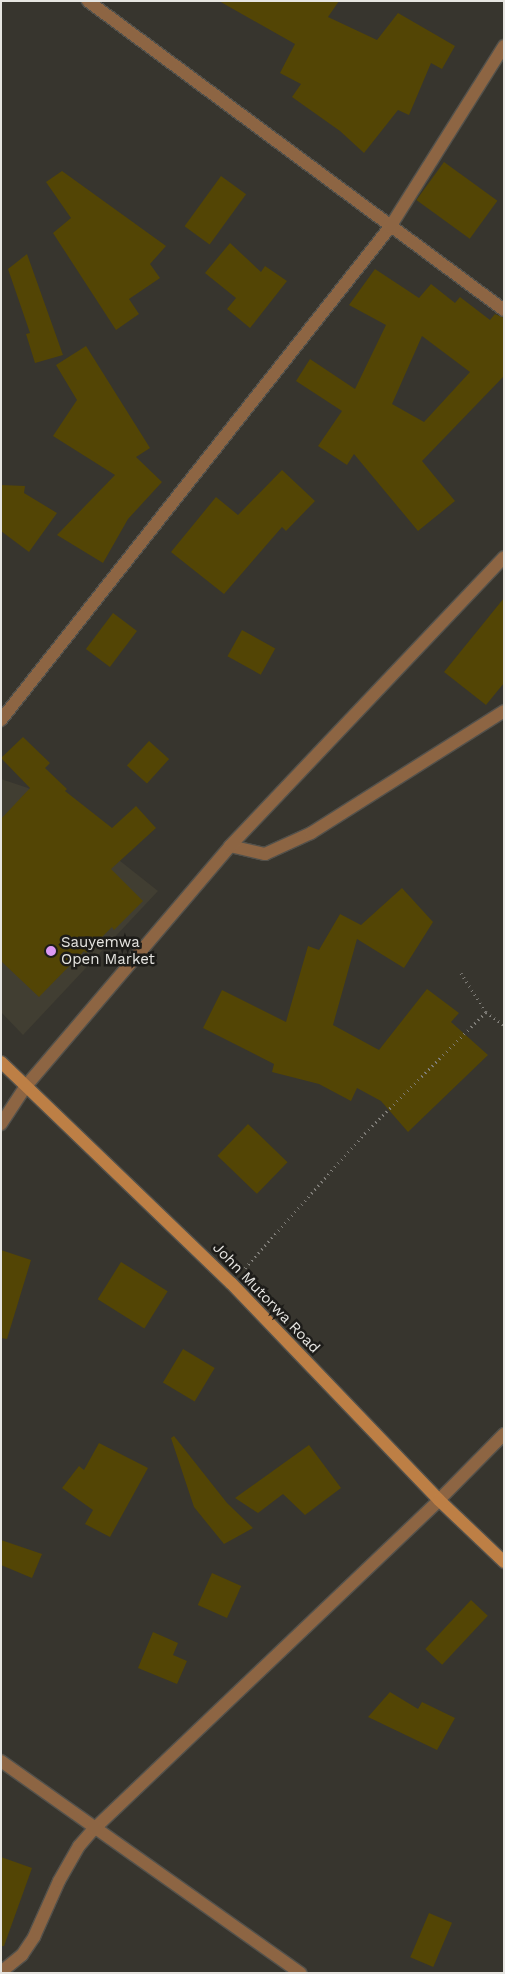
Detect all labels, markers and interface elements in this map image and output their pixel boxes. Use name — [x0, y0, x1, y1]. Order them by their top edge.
place label: Sauyemwa Open Market — [61, 933, 155, 968]
marker: Sauyemwa Open Market — [45, 945, 57, 957]
street label: John Mutorwa Road — [208, 1239, 324, 1357]

